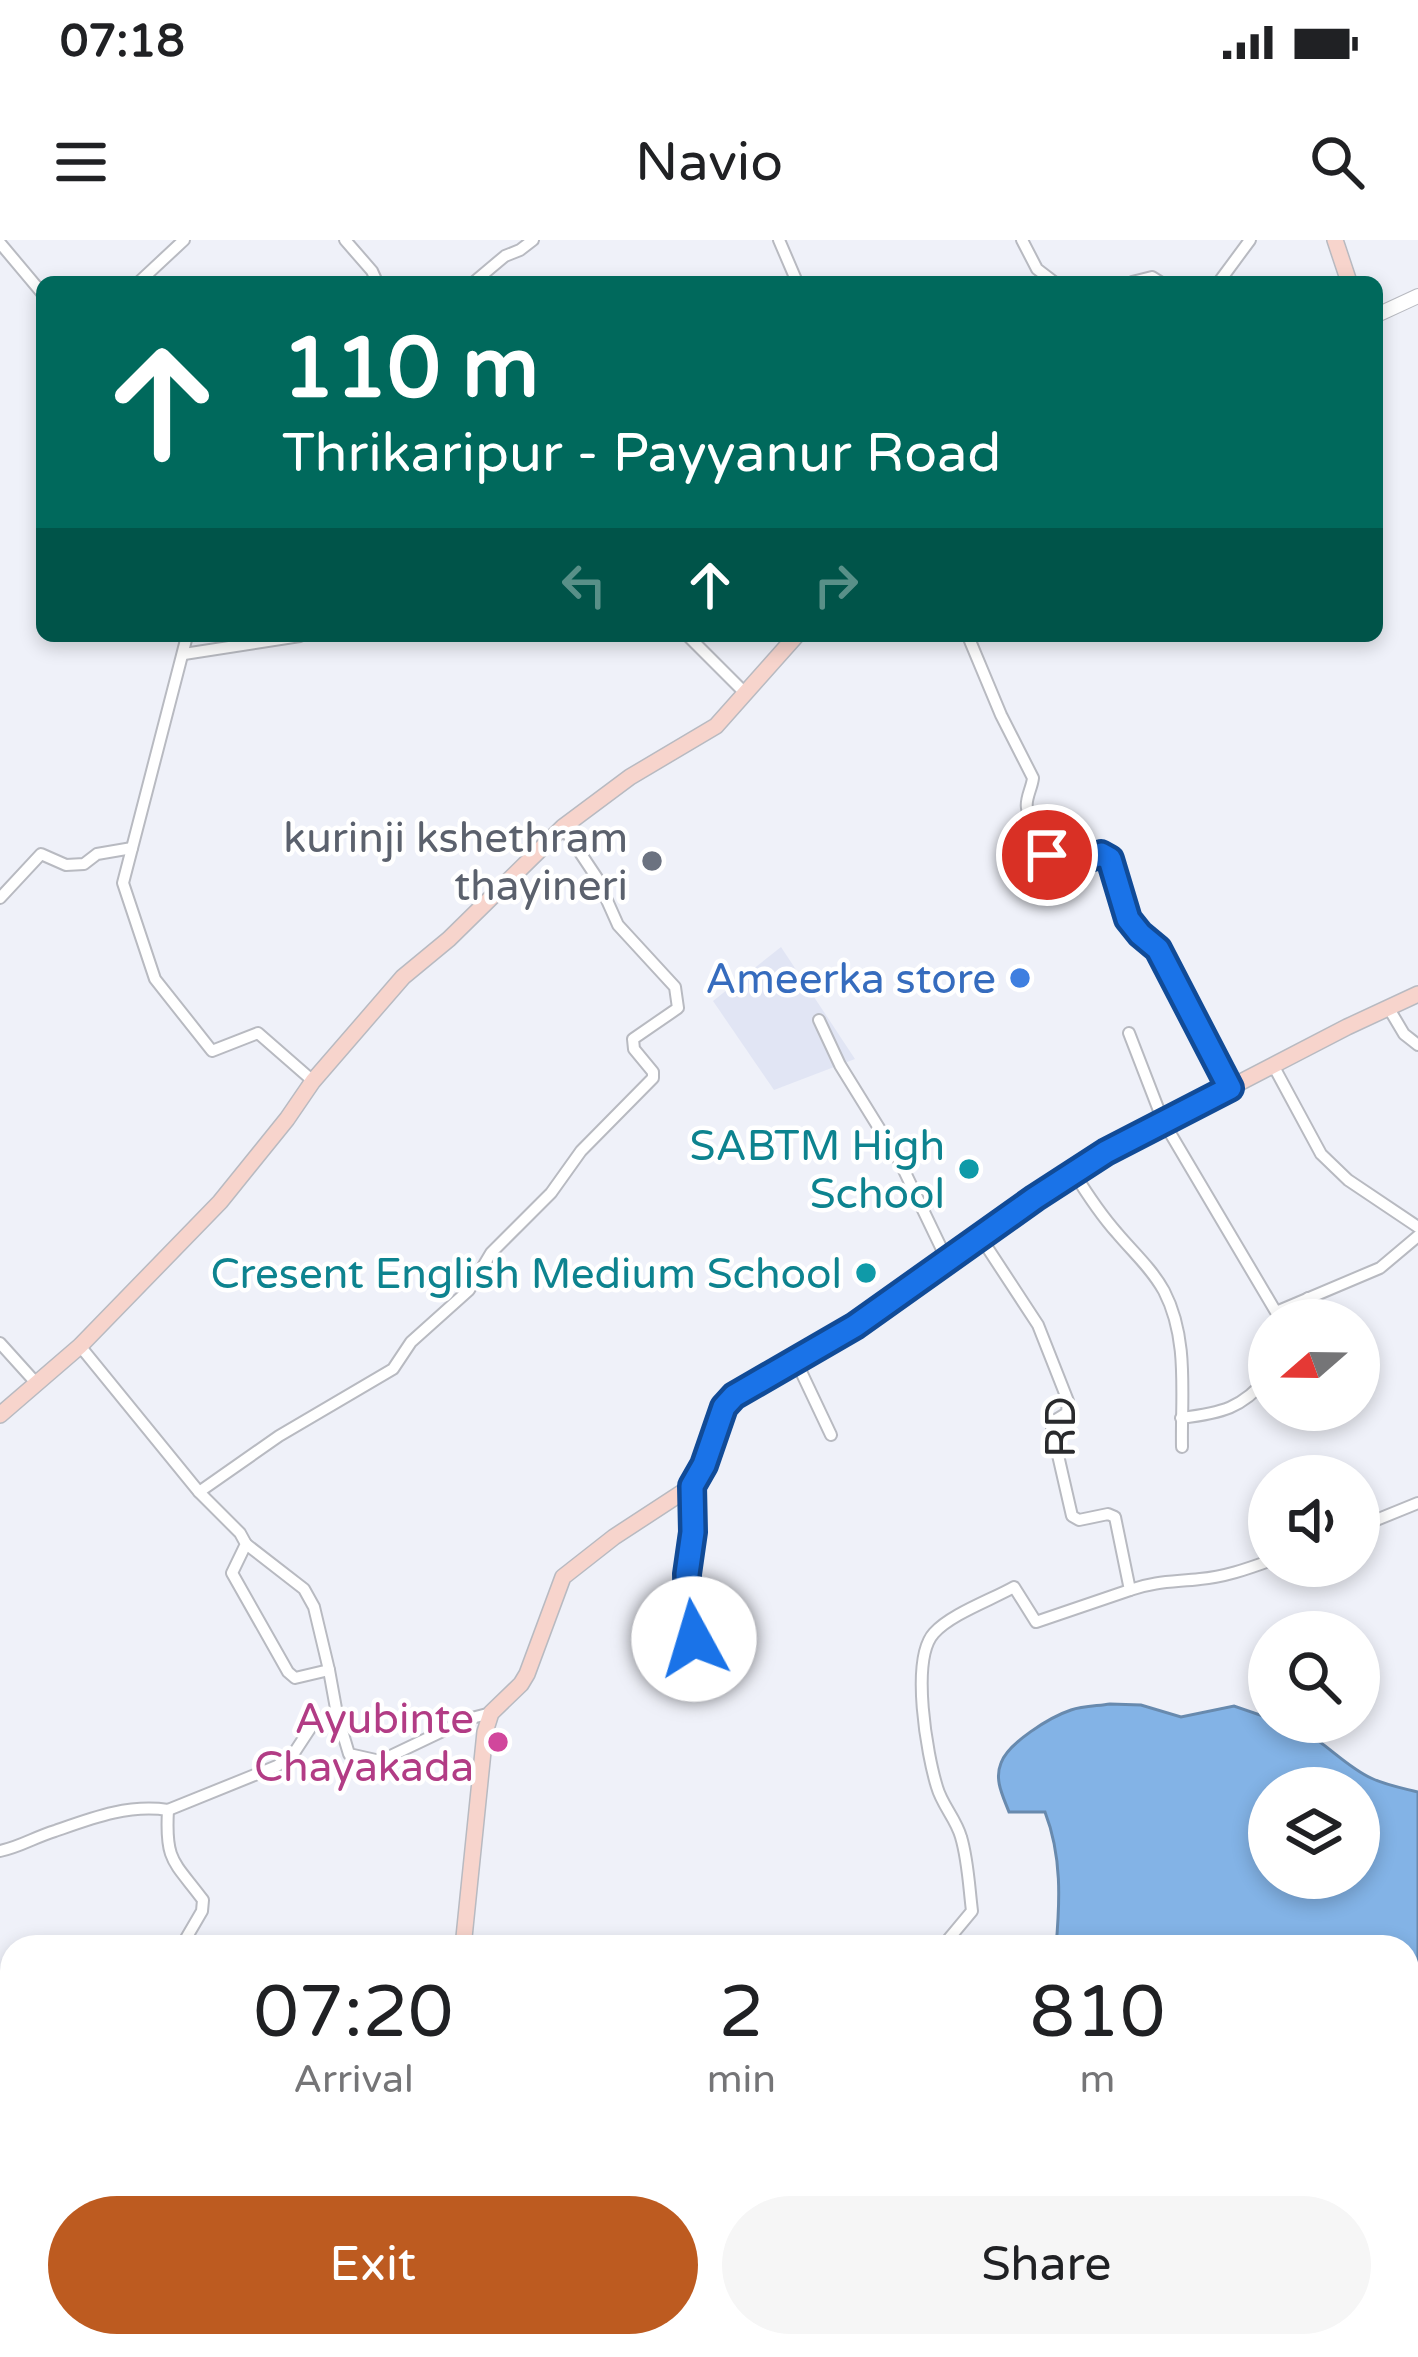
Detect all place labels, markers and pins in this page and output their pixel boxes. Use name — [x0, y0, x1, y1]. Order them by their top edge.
pin — [996, 804, 1098, 906]
place label: kurinji kshethram thayineri — [283, 813, 628, 912]
marker: kurinji kshethram thayineri — [639, 848, 665, 874]
place label: Ameerka store — [705, 954, 996, 1005]
marker: Ameerka store — [1007, 965, 1033, 991]
place label: SABTM High School — [690, 1121, 945, 1220]
marker: SABTM High School — [956, 1156, 982, 1182]
place label: Cresent English Medium School — [211, 1249, 842, 1300]
marker: Cresent English Medium School — [853, 1260, 879, 1286]
place label: Ayubinte Chayakada — [254, 1694, 474, 1793]
marker: Ayubinte Chayakada — [485, 1729, 511, 1755]

